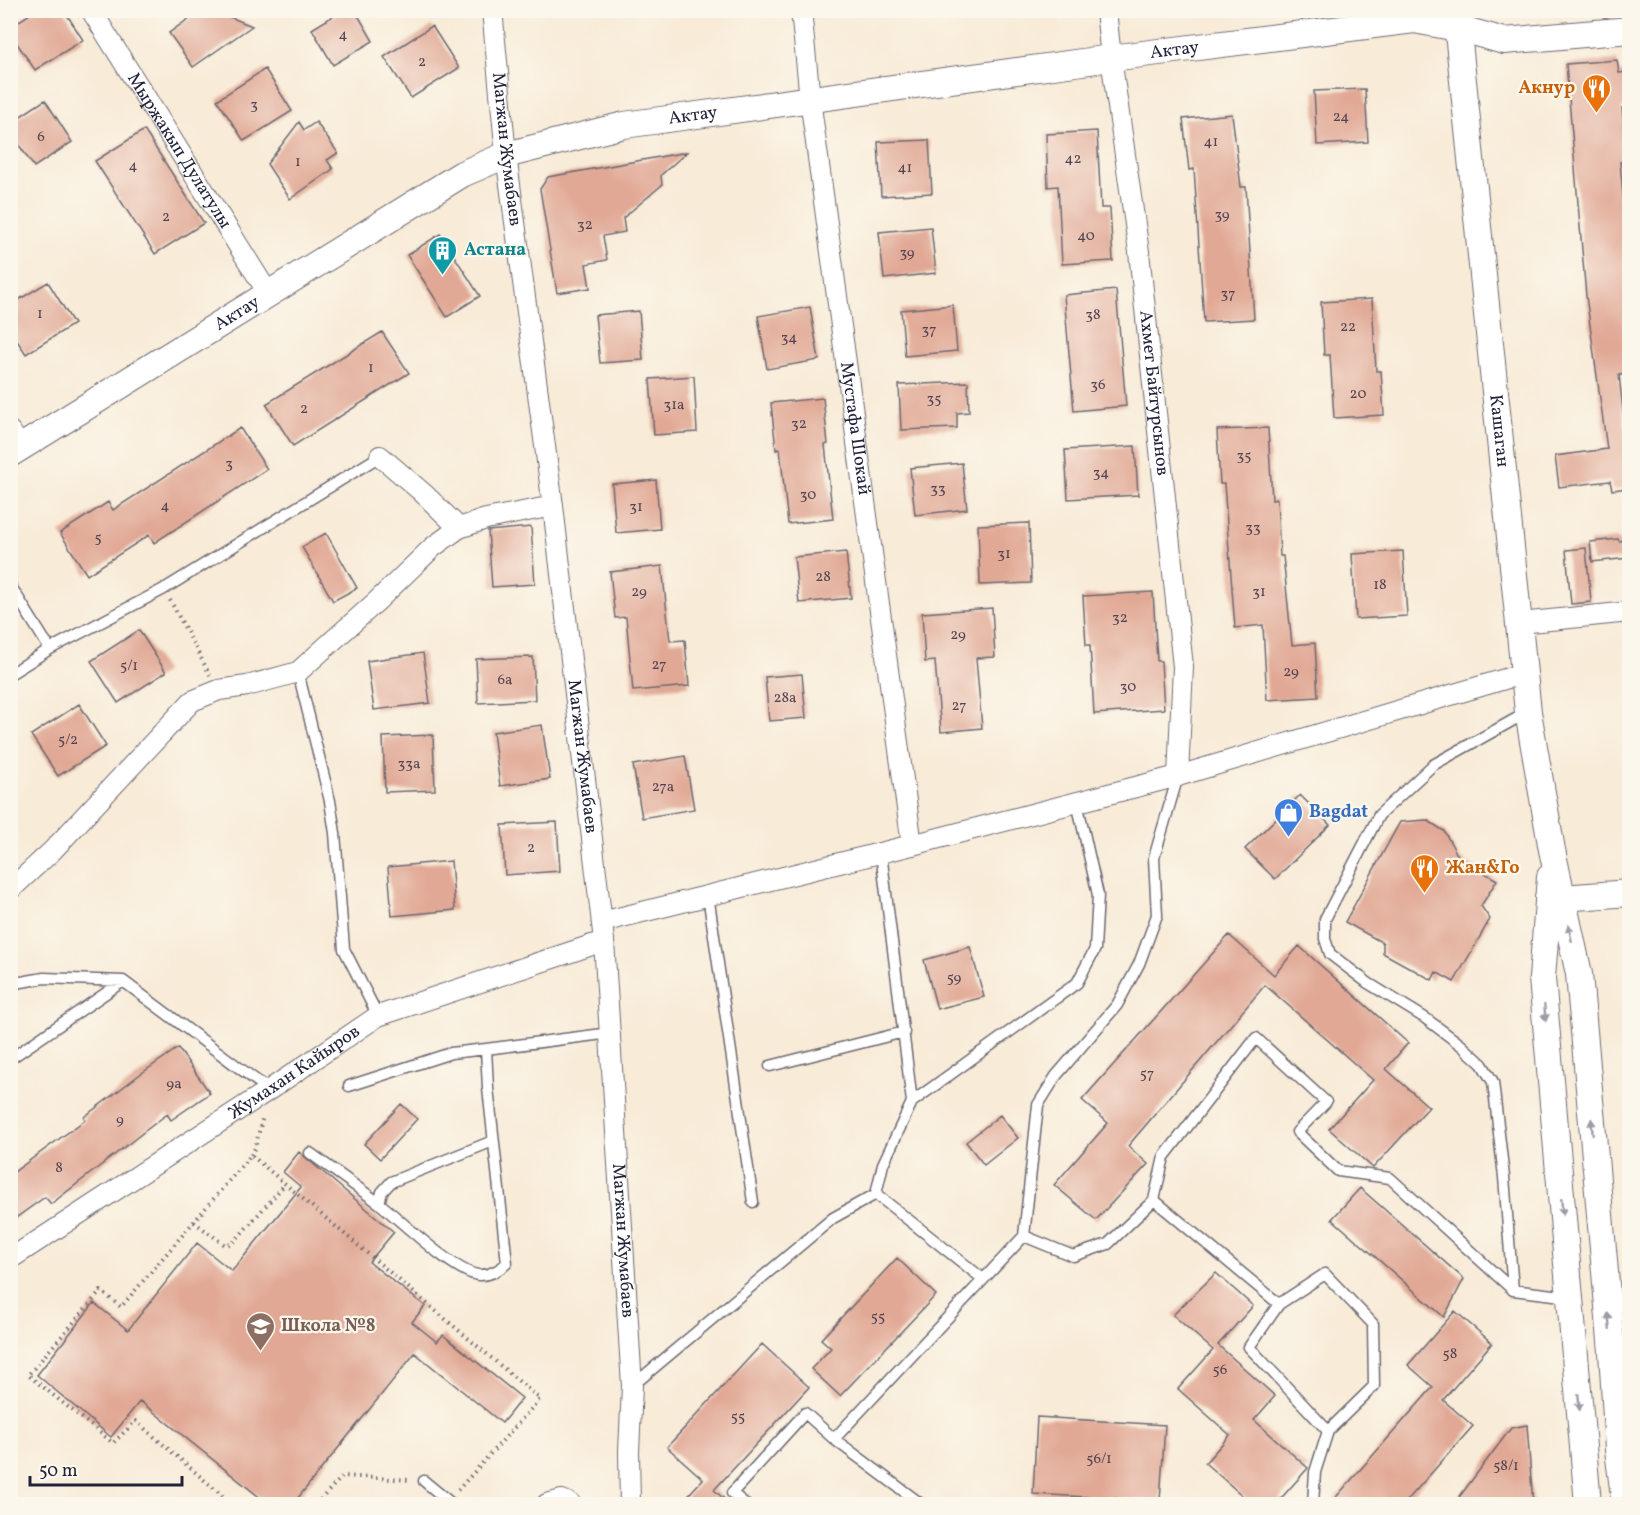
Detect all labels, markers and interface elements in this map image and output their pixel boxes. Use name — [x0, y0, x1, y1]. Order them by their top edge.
house number: 4 — [339, 25, 348, 46]
street label: Актау — [1149, 35, 1201, 65]
house number: 2 — [418, 52, 426, 73]
street label: Мыржакып Дулатулы — [121, 68, 237, 234]
street label: Магжан Жумабаев — [486, 71, 528, 228]
restaurant icon: Акнур — [1580, 72, 1612, 114]
place label: Акнур — [1518, 76, 1575, 101]
house number: 3 — [250, 95, 258, 116]
street label: Актау — [667, 100, 719, 131]
house number: 24 — [1333, 107, 1349, 128]
house number: 6 — [37, 127, 45, 148]
house number: 41 — [1204, 132, 1218, 153]
house number: 42 — [1064, 149, 1082, 170]
house number: 1 — [295, 152, 301, 173]
house number: 4 — [129, 156, 138, 177]
house number: 41 — [898, 158, 912, 179]
house number: 39 — [1214, 205, 1230, 226]
house number: 2 — [162, 207, 170, 228]
house number: 32 — [577, 215, 593, 236]
house number: 40 — [1077, 226, 1095, 247]
building icon: Астана — [427, 234, 459, 276]
place label: Астана — [464, 238, 526, 263]
house number: 39 — [899, 243, 915, 264]
house number: 37 — [1221, 284, 1235, 305]
street label: Актау — [210, 290, 265, 337]
house number: 1 — [37, 304, 43, 325]
house number: 38 — [1085, 305, 1101, 326]
street label: Ахмет Байтурсынов — [1133, 309, 1175, 477]
house number: 22 — [1340, 317, 1356, 338]
house number: 37 — [922, 320, 936, 341]
house number: 34 — [781, 328, 797, 349]
house number: 1 — [368, 358, 374, 379]
street label: Мустафа Шокай — [834, 360, 877, 497]
house number: 36 — [1090, 375, 1106, 396]
house number: 20 — [1350, 384, 1366, 405]
house number: 35 — [927, 389, 941, 410]
street label: Кашаган — [1483, 393, 1515, 468]
house number: 31а — [664, 395, 685, 416]
house number: 2 — [300, 399, 308, 420]
house number: 32 — [791, 414, 807, 435]
house number: 35 — [1237, 446, 1251, 467]
house number: 3 — [225, 454, 233, 475]
house number: 34 — [1093, 463, 1109, 484]
house number: 33 — [930, 479, 946, 500]
house number: 30 — [800, 485, 816, 506]
house number: 4 — [161, 496, 170, 517]
house number: 31 — [629, 497, 643, 518]
house number: 33 — [1245, 518, 1261, 539]
house number: 5 — [94, 528, 102, 549]
house number: 31 — [997, 544, 1011, 565]
house number: 28 — [815, 567, 831, 588]
house number: 18 — [1373, 575, 1387, 596]
house number: 29 — [631, 582, 647, 603]
house number: 31 — [1252, 582, 1266, 603]
house number: 32 — [1112, 608, 1128, 629]
house number: 29 — [950, 625, 966, 646]
house number: 27 — [652, 655, 666, 676]
house number: 5/1 — [120, 656, 138, 677]
house number: 29 — [1283, 662, 1299, 683]
house number: 6а — [497, 670, 513, 691]
house number: 30 — [1120, 677, 1136, 698]
street label: Магжан Жумабаев — [561, 678, 604, 835]
house number: 28а — [773, 688, 797, 709]
house number: 27 — [952, 696, 966, 717]
house number: 5/2 — [58, 730, 78, 751]
house number: 33а — [398, 754, 420, 775]
house number: 27а — [652, 777, 674, 798]
shop icon: Bagdat — [1272, 796, 1304, 838]
place label: Bagdat — [1309, 800, 1368, 825]
house number: 2 — [527, 838, 535, 859]
restaurant icon: Жан&Го — [1409, 852, 1441, 894]
place label: Жан&Го — [1446, 856, 1520, 881]
one-way arrow — [1565, 923, 1574, 942]
house number: 59 — [947, 968, 962, 989]
one-way arrow — [1540, 1004, 1550, 1023]
street label: Жумахан Кайыров — [224, 1019, 365, 1126]
house number: 57 — [1140, 1064, 1154, 1085]
house number: 9а — [166, 1074, 182, 1095]
house number: 9 — [116, 1110, 124, 1131]
one-way arrow — [1587, 1117, 1597, 1136]
house number: 8 — [55, 1158, 63, 1179]
street label: Магжан Жумабаев — [606, 1163, 640, 1319]
one-way arrow — [1557, 1198, 1567, 1217]
house number: 55 — [871, 1307, 885, 1328]
school or university icon: Школа №8 — [244, 1310, 276, 1352]
one-way arrow — [1604, 1311, 1614, 1330]
place label: Школа №8 — [281, 1314, 376, 1339]
house number: 58 — [1443, 1344, 1457, 1365]
house number: 56 — [1213, 1360, 1227, 1381]
one-way arrow — [1574, 1392, 1584, 1411]
house number: 55 — [731, 1407, 745, 1428]
scale bar — [30, 1449, 182, 1487]
house number: 56/1 — [1086, 1449, 1112, 1470]
house number: 58/1 — [1493, 1456, 1519, 1477]
text: 50 m — [39, 1459, 78, 1484]

